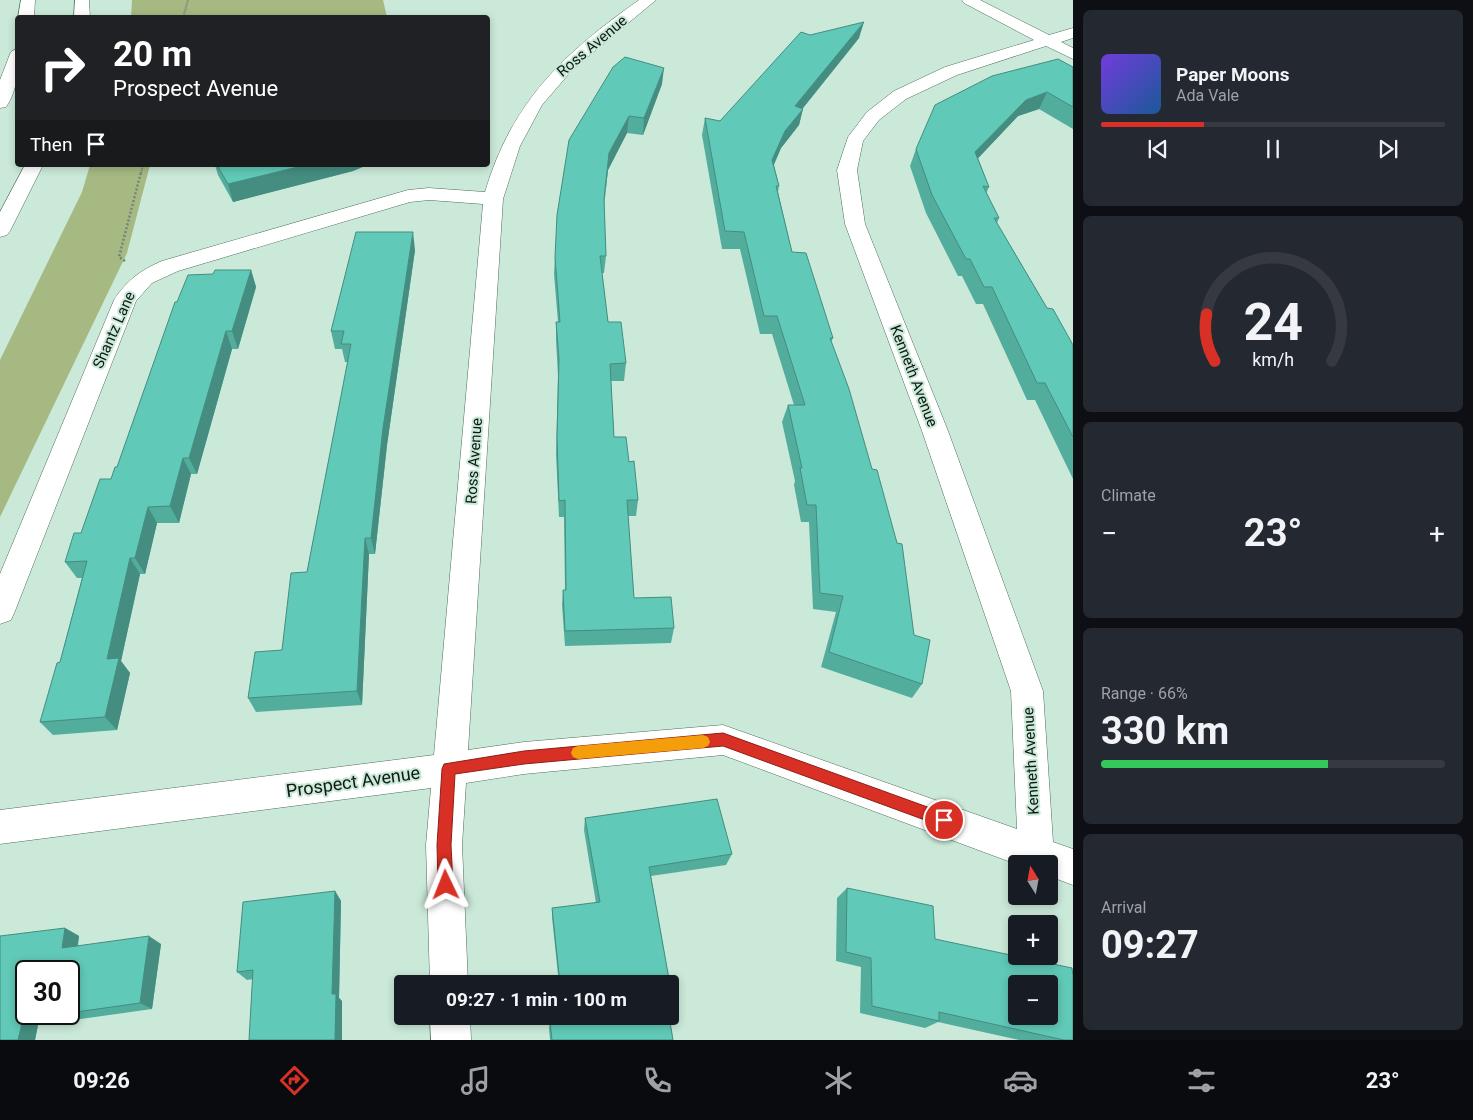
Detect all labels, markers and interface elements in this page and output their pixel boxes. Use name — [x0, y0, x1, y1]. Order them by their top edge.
street label: Ross Avenue — [553, 11, 631, 81]
text: 20 m — [113, 34, 192, 75]
icon: right — [30, 35, 95, 100]
text: Paper Moons — [1176, 63, 1289, 86]
text: Prospect Avenue — [113, 76, 278, 101]
text: Ada Vale — [1176, 86, 1239, 105]
icon: arrive — [82, 130, 110, 158]
text: Then — [30, 133, 72, 156]
icon: previous — [1144, 135, 1172, 163]
icon: pause — [1259, 135, 1287, 163]
icon: next — [1374, 135, 1402, 163]
street label: Shantz Lane — [89, 289, 139, 371]
text: 24 — [1243, 292, 1303, 353]
street label: Kenneth Avenue — [886, 323, 942, 430]
text: km/h — [1252, 349, 1294, 370]
street label: Ross Avenue — [462, 417, 486, 505]
text: Climate — [1101, 486, 1156, 505]
text: 23° — [1244, 511, 1302, 555]
text: − — [1101, 517, 1117, 550]
text: + — [1429, 517, 1445, 550]
text: Range · 66% — [1101, 684, 1188, 703]
street label: Kenneth Avenue — [1019, 707, 1043, 815]
text: 330 km — [1101, 709, 1229, 753]
street label: Prospect Avenue — [285, 762, 421, 801]
pin — [923, 799, 965, 841]
icon: arrive — [930, 806, 958, 834]
north arrow — [1008, 855, 1058, 905]
map controls — [1008, 855, 1058, 1025]
position arrow — [419, 858, 471, 910]
text: Arrival — [1101, 898, 1146, 917]
button: + — [1008, 915, 1058, 965]
text: 09:27 — [1101, 923, 1199, 967]
speed limit sign: 30 — [15, 960, 80, 1025]
button: − — [1008, 975, 1058, 1025]
text: 09:27 · 1 min · 100 m — [446, 988, 627, 1011]
icon: directions — [277, 1063, 312, 1098]
icon: music — [458, 1063, 493, 1098]
icon: phone — [640, 1063, 675, 1098]
icon: climate — [821, 1063, 856, 1098]
icon: car — [1003, 1063, 1038, 1098]
icon: filters — [1184, 1063, 1219, 1098]
text: 09:26 — [73, 1068, 130, 1093]
text: 23° — [1366, 1068, 1400, 1093]

